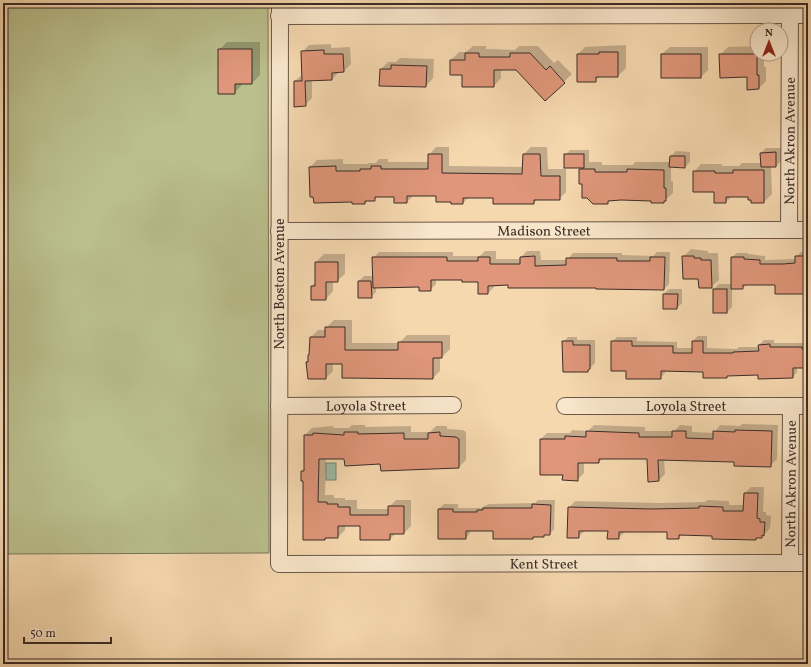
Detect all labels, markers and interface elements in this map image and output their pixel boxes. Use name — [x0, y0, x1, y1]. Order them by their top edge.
north arrow — [749, 22, 789, 62]
text: N — [765, 26, 773, 41]
street label: North Akron Avenue — [781, 77, 801, 205]
street label: North Boston Avenue — [271, 218, 290, 350]
street label: Madison Street — [497, 222, 591, 242]
street label: Loyola Street — [326, 397, 406, 417]
street label: Loyola Street — [646, 398, 726, 417]
street label: North Akron Avenue — [782, 420, 802, 548]
street label: Kent Street — [510, 555, 578, 575]
scale bar — [24, 619, 111, 645]
text: 50 m — [30, 626, 56, 642]

